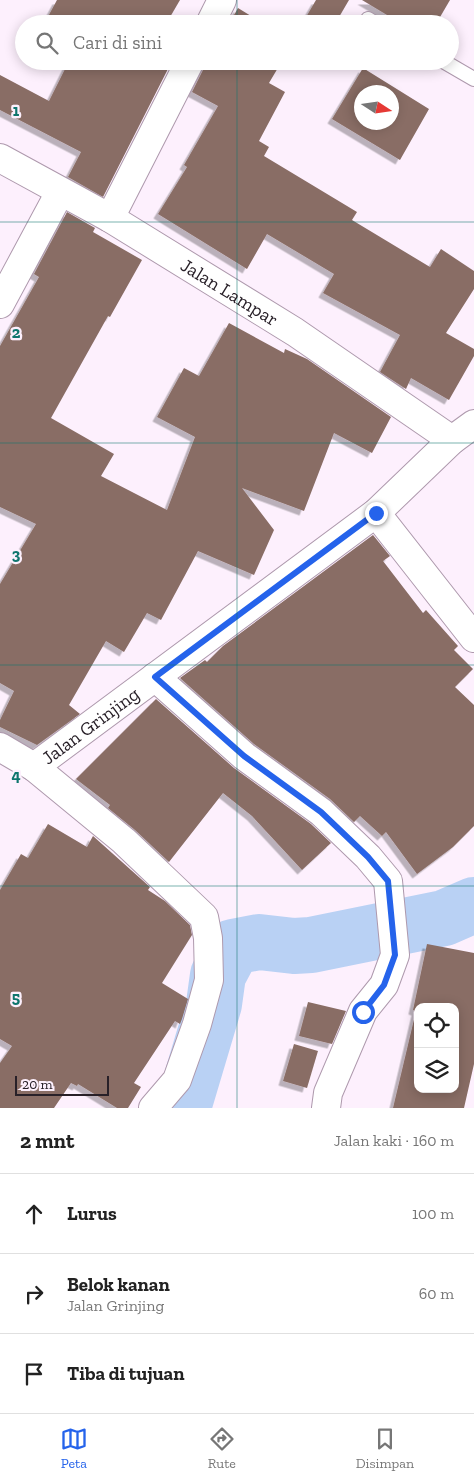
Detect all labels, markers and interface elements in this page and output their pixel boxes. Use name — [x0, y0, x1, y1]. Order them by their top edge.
search box — [15, 15, 459, 70]
icon: search — [33, 29, 61, 57]
text: Cari di sini — [73, 31, 162, 54]
north arrow — [354, 85, 399, 130]
text: 1 — [13, 101, 20, 120]
street label: Jalan Lampar — [176, 253, 283, 331]
text: 2 — [12, 323, 21, 342]
route end — [365, 502, 388, 525]
text: 3 — [12, 545, 21, 564]
street label: Jalan Grinjing — [37, 682, 144, 769]
text: 4 — [11, 766, 21, 785]
text: 5 — [12, 988, 20, 1007]
route start — [352, 1001, 375, 1024]
map controls — [414, 1003, 459, 1093]
button: locate — [414, 1003, 459, 1048]
button: layers — [414, 1048, 459, 1093]
scale bar — [15, 1073, 109, 1096]
text: 20 m — [22, 1076, 53, 1093]
text: 2 mnt — [20, 1128, 74, 1153]
text: Jalan kaki · 160 m — [334, 1131, 454, 1150]
icon: ahead — [20, 1200, 48, 1228]
text: Lurus — [67, 1202, 117, 1225]
text: 100 m — [412, 1204, 454, 1223]
text: Belok kanan — [67, 1273, 170, 1296]
icon: right — [20, 1280, 48, 1308]
text: 60 m — [419, 1284, 454, 1303]
text: Jalan Grinjing — [67, 1296, 164, 1315]
icon: arrive — [20, 1360, 48, 1388]
text: Tiba di tujuan — [67, 1362, 184, 1385]
tab: Peta — [60, 1425, 88, 1472]
tab: Rute — [208, 1425, 236, 1472]
tab: Disimpan — [356, 1425, 414, 1472]

